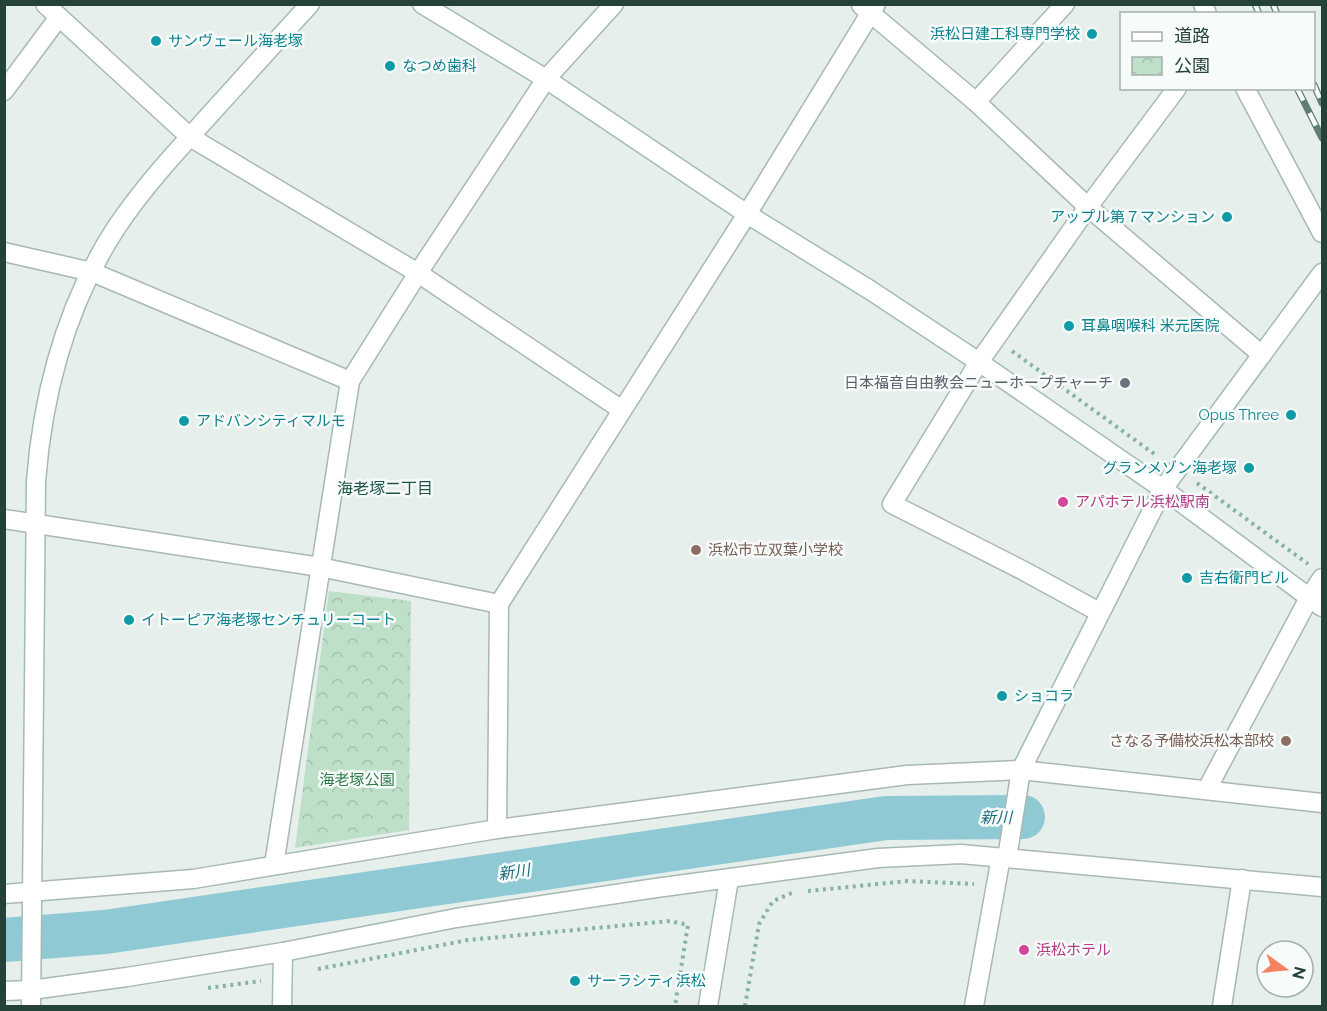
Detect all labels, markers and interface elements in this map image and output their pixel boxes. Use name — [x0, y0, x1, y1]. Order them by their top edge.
legend — [1120, 12, 1315, 90]
place label: 浜松日建工科専門学校 — [930, 25, 1080, 43]
text: 道路 — [1174, 25, 1210, 46]
marker: 浜松日建工科専門学校 — [1085, 27, 1099, 41]
place label: サンヴェール海老塚 — [168, 32, 303, 50]
marker: サンヴェール海老塚 — [149, 34, 163, 48]
text: 公園 — [1174, 55, 1210, 76]
place label: なつめ歯科 — [402, 57, 477, 75]
marker: なつめ歯科 — [383, 59, 397, 73]
place label: アップル第７マンション — [1050, 208, 1215, 226]
marker: アップル第７マンション — [1220, 210, 1234, 224]
place label: 耳鼻咽喉科 米元医院 — [1081, 317, 1220, 335]
marker: 耳鼻咽喉科 米元医院 — [1062, 319, 1076, 333]
place label: 日本福音自由教会ニューホープチャーチ — [844, 374, 1113, 392]
marker: 日本福音自由教会ニューホープチャーチ — [1118, 376, 1132, 390]
place label: Opus Three — [1198, 406, 1279, 424]
marker: Opus Three — [1284, 408, 1298, 422]
place label: アドバンシティマルモ — [196, 412, 346, 430]
marker: アドバンシティマルモ — [177, 414, 191, 428]
place label: グランメゾン海老塚 — [1102, 459, 1237, 477]
marker: グランメゾン海老塚 — [1242, 461, 1256, 475]
district label: 海老塚二丁目 — [337, 479, 433, 498]
place label: アパホテル浜松駅南 — [1075, 493, 1210, 511]
marker: アパホテル浜松駅南 — [1056, 495, 1070, 509]
place label: 浜松市立双葉小学校 — [708, 541, 843, 559]
marker: 浜松市立双葉小学校 — [689, 543, 703, 557]
place label: 吉右衛門ビル — [1199, 569, 1289, 587]
marker: 吉右衛門ビル — [1180, 571, 1194, 585]
place label: イトーピア海老塚センチュリーコート — [141, 611, 396, 629]
marker: イトーピア海老塚センチュリーコート — [122, 613, 136, 627]
place label: ショコラ — [1014, 687, 1074, 705]
marker: ショコラ — [995, 689, 1009, 703]
place label: さなる予備校浜松本部校 — [1109, 732, 1274, 750]
marker: さなる予備校浜松本部校 — [1279, 734, 1293, 748]
park label: 海老塚公園 — [319, 771, 395, 789]
water label: 新川 — [980, 808, 1014, 827]
water label: 新川 — [497, 860, 533, 884]
north arrow — [1255, 939, 1315, 999]
place label: 浜松ホテル — [1036, 941, 1111, 959]
marker: 浜松ホテル — [1017, 943, 1031, 957]
text: N — [1288, 964, 1310, 981]
place label: サーラシティ浜松 — [587, 972, 706, 990]
marker: サーラシティ浜松 — [568, 974, 582, 988]

